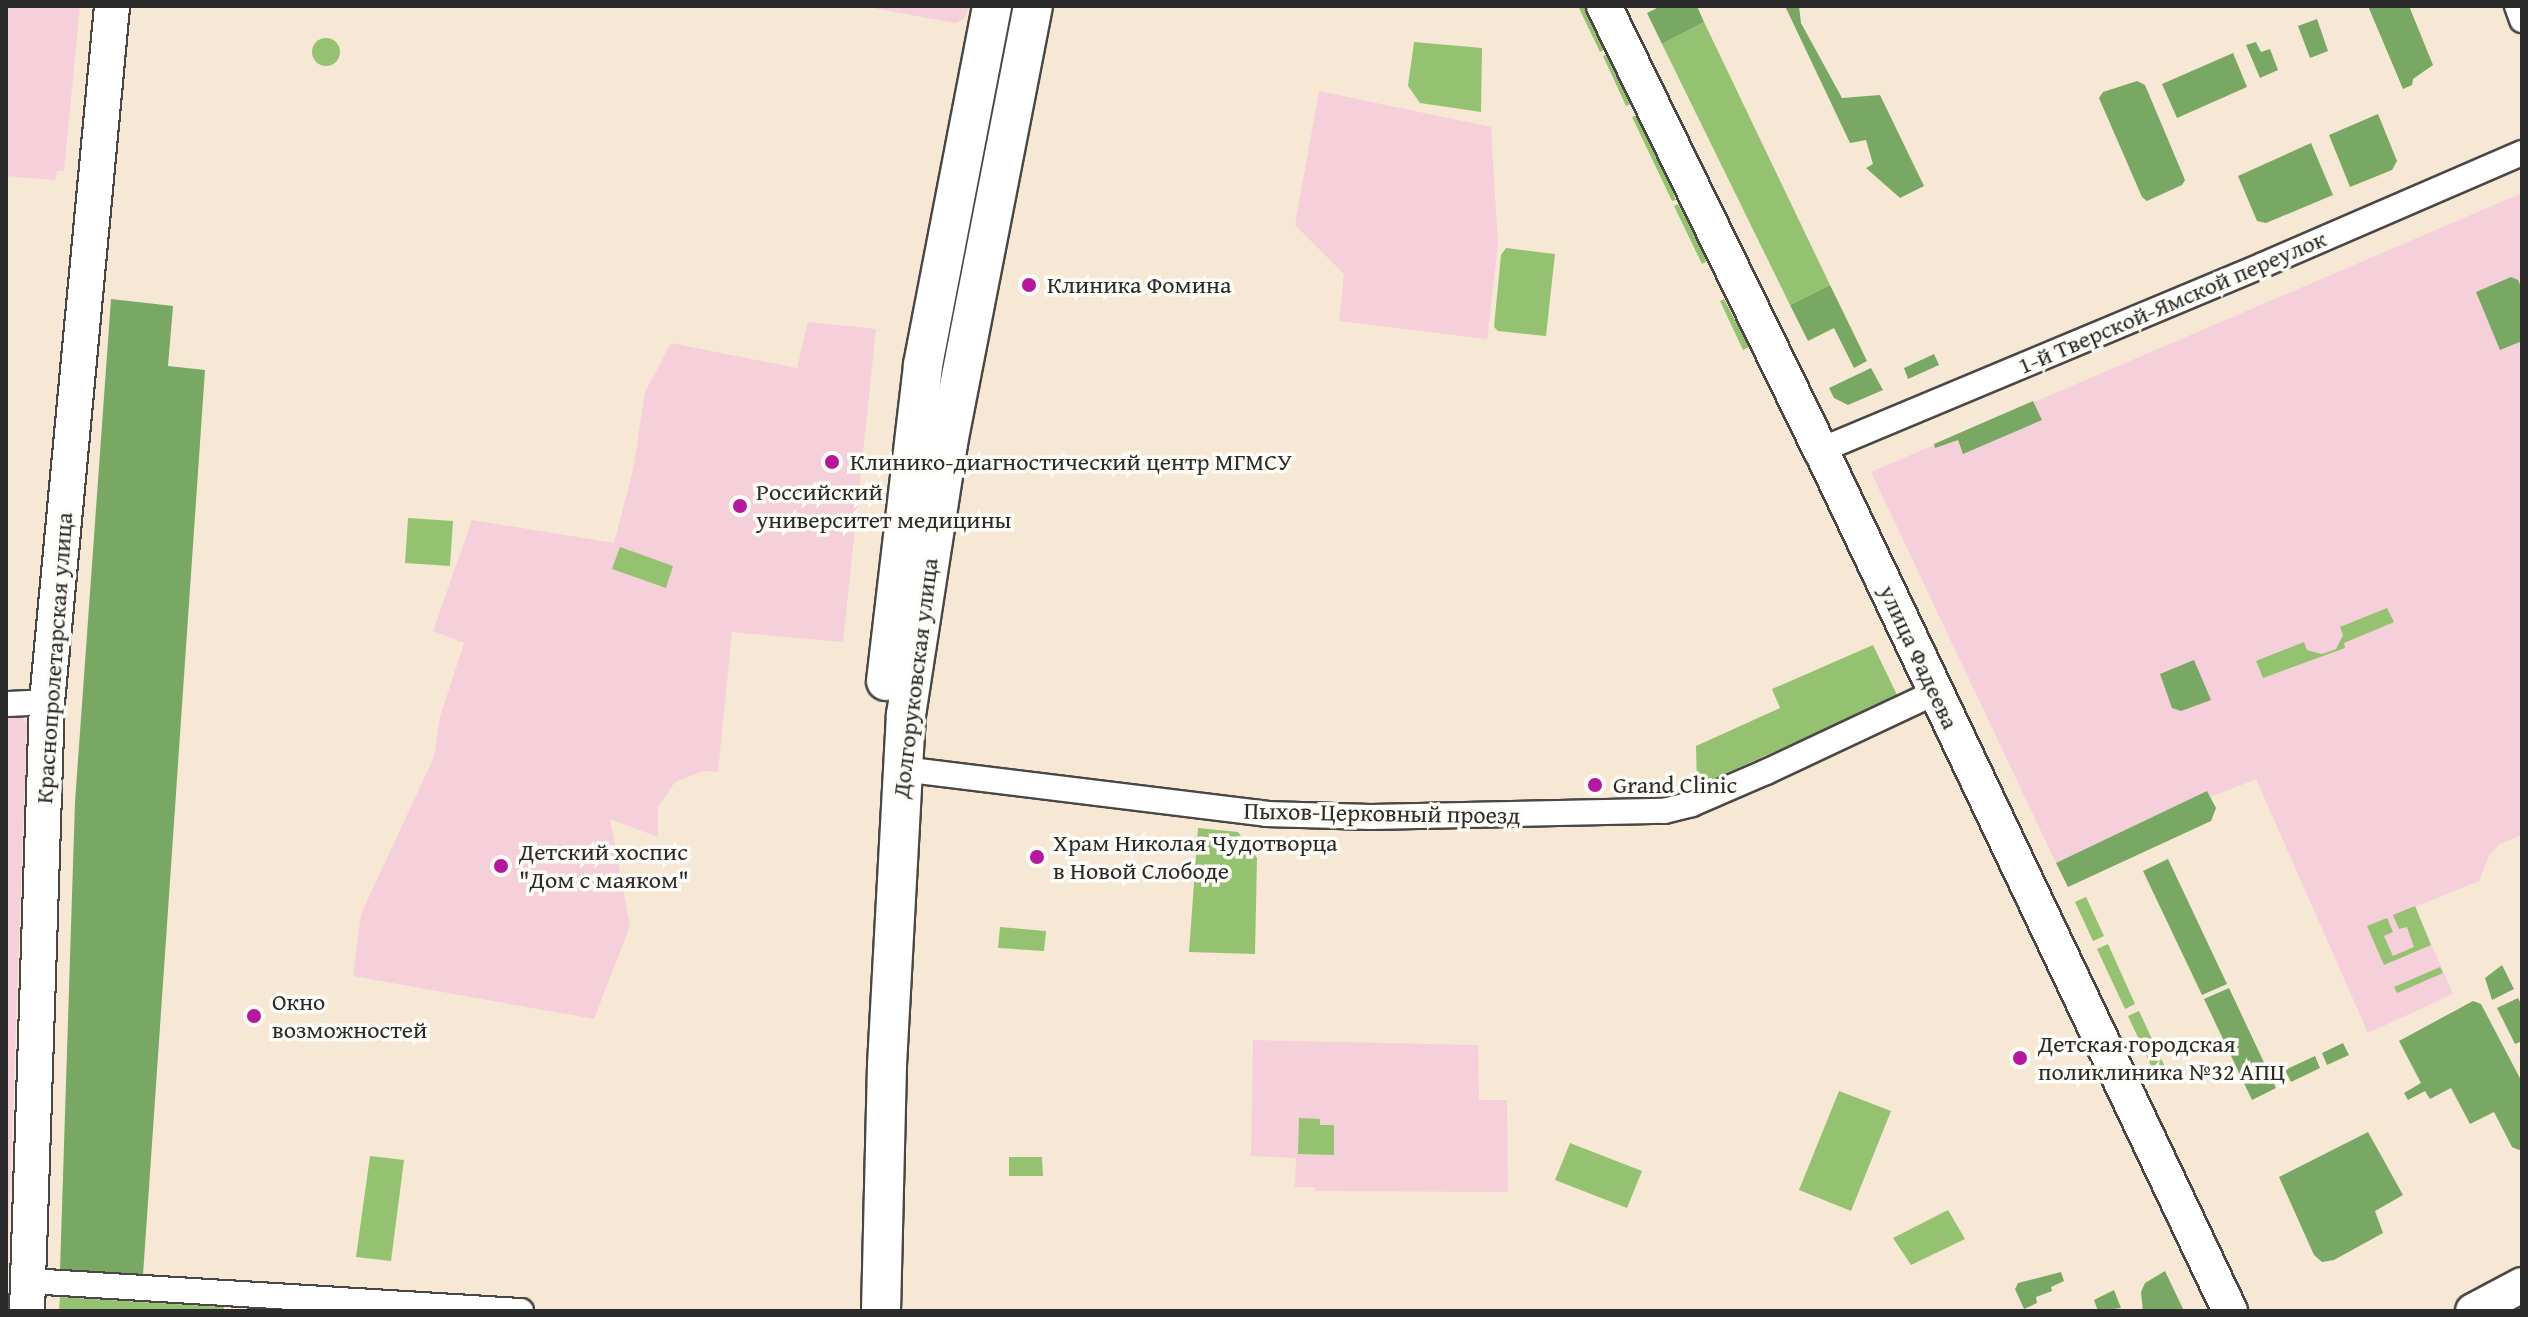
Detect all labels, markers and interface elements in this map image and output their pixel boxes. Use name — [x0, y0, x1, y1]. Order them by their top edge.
street label: 1-й Тверской-Ямской переулок — [2013, 224, 2331, 380]
place label: Клиника Фомина — [1047, 271, 1231, 299]
marker: Клиника Фомина — [1018, 274, 1040, 296]
place label: Клинико-диагностический центр МГМСУ — [850, 448, 1292, 476]
marker: Клинико-диагностический центр МГМСУ — [821, 451, 843, 473]
place label: Российский университет медицины — [756, 478, 1011, 534]
marker: Российский университет медицины — [731, 497, 749, 515]
street label: Краснопролетарская улица — [29, 511, 79, 805]
street label: Долгоруковская улица — [886, 556, 944, 800]
street label: улица Фадеева — [1873, 580, 1965, 734]
place label: Grand Clinic — [1613, 771, 1737, 799]
marker: Grand Clinic — [1584, 774, 1606, 796]
street label: Пыхов-Церковный проезд — [1243, 796, 1521, 830]
place label: Храм Николая Чудотворца в Новой Слободе — [1053, 829, 1338, 885]
place label: Детский хоспис "Дом с маяком" — [519, 838, 689, 894]
marker: Храм Николая Чудотворца в Новой Слободе — [1028, 848, 1046, 866]
marker: Детский хоспис "Дом с маяком" — [490, 855, 512, 877]
place label: Окно возможностей — [272, 988, 427, 1044]
marker: Окно возможностей — [243, 1005, 265, 1027]
place label: Детская городская поликлиника №32 АПЦ — [2038, 1030, 2285, 1086]
marker: Детская городская поликлиника №32 АПЦ — [2009, 1047, 2031, 1069]

